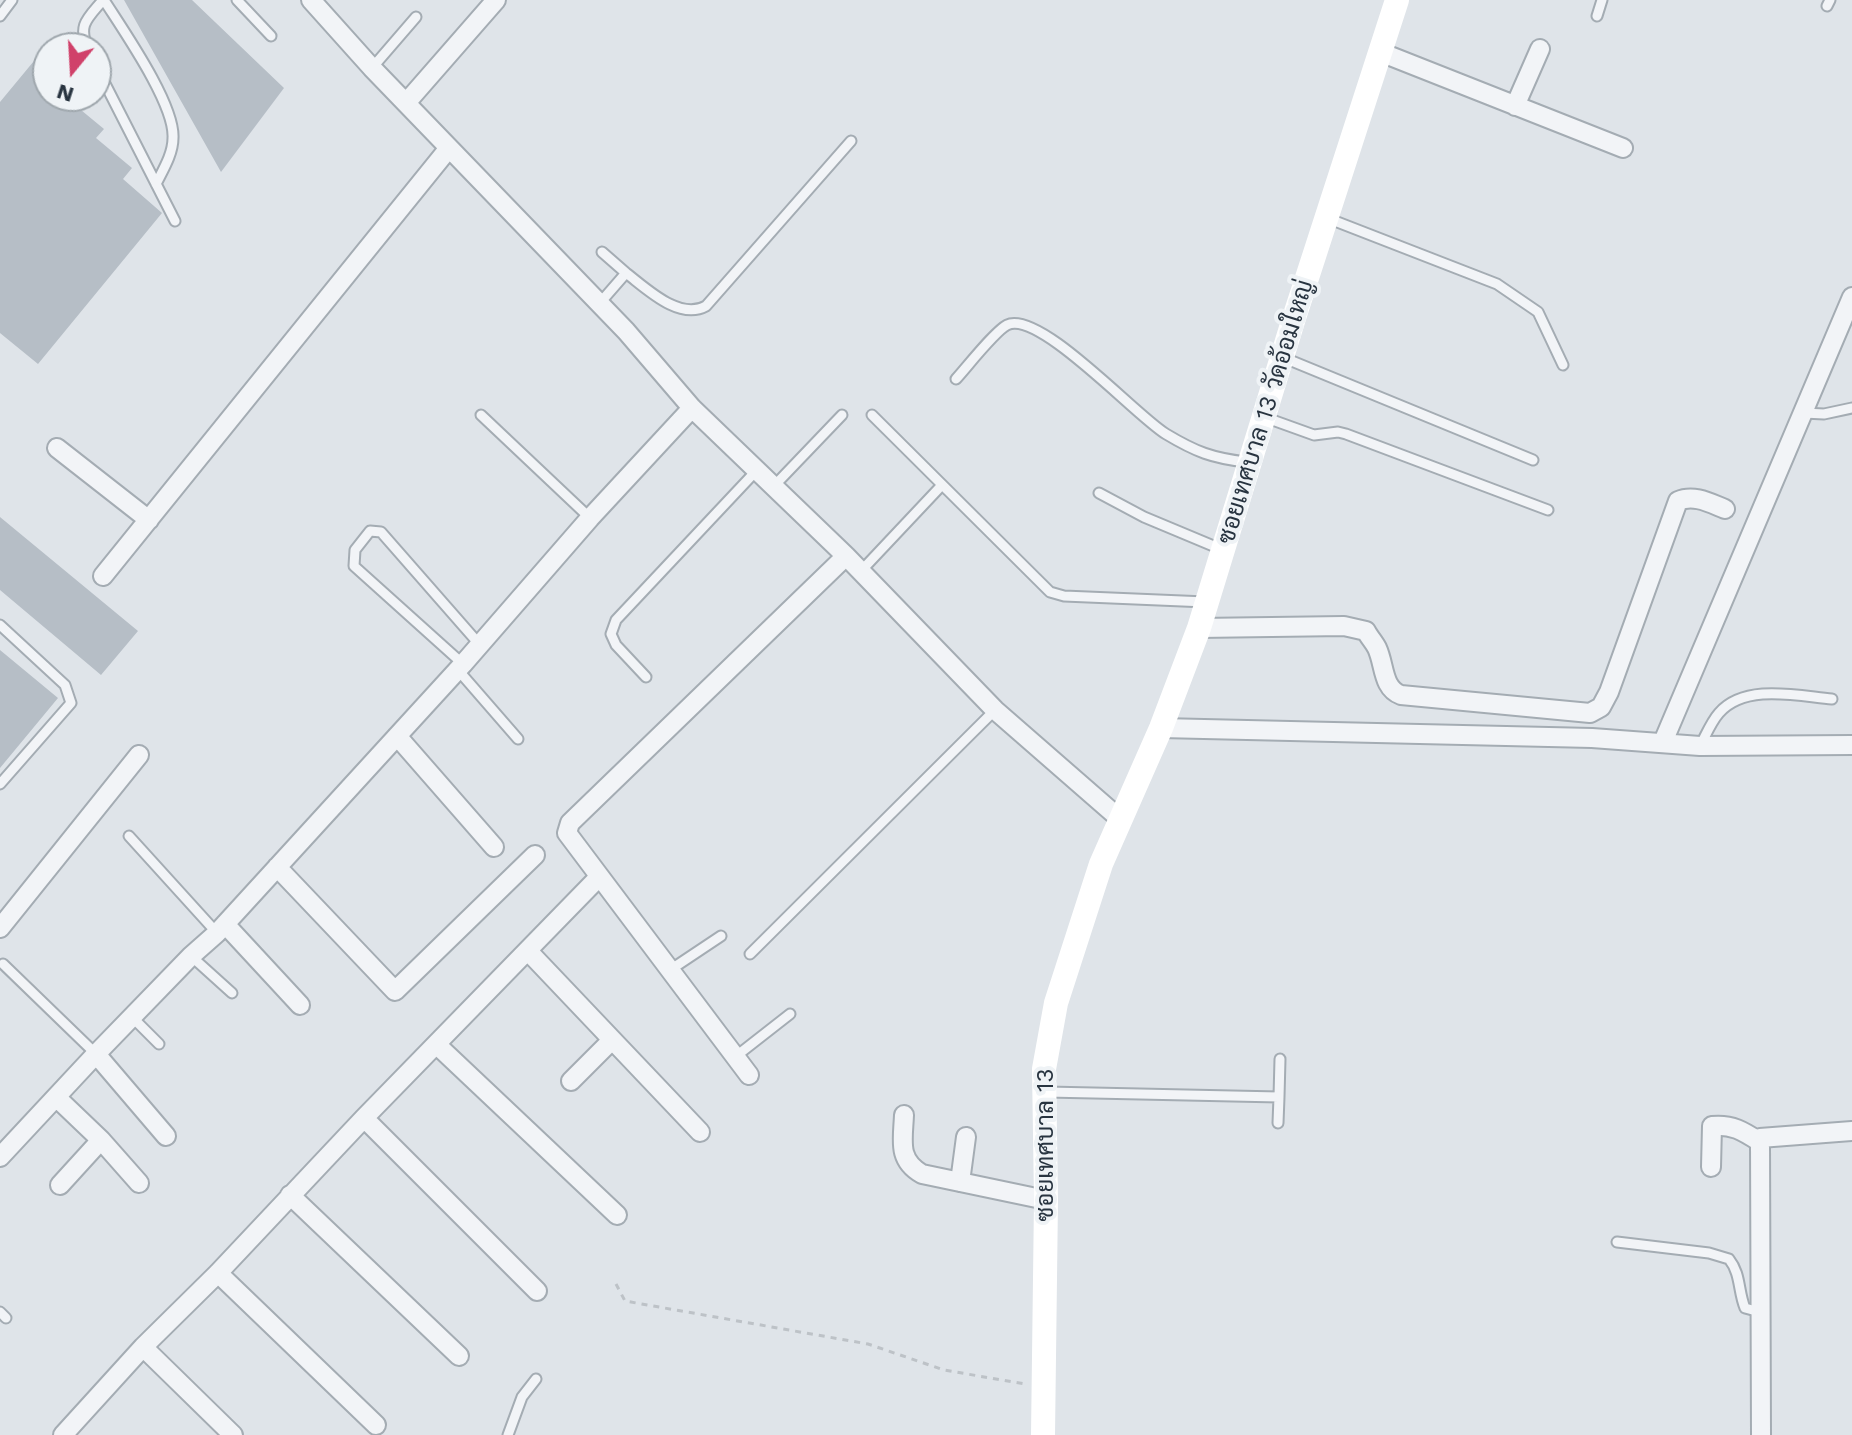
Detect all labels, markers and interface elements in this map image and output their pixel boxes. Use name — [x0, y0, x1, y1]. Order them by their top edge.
north arrow — [32, 32, 112, 112]
text: N — [53, 79, 77, 108]
street label: ซอยเทศบาล 13 วัดอ้อมใหญ่ — [1212, 276, 1320, 548]
street label: ซอยเทศบาล 13 — [1032, 1069, 1060, 1221]

